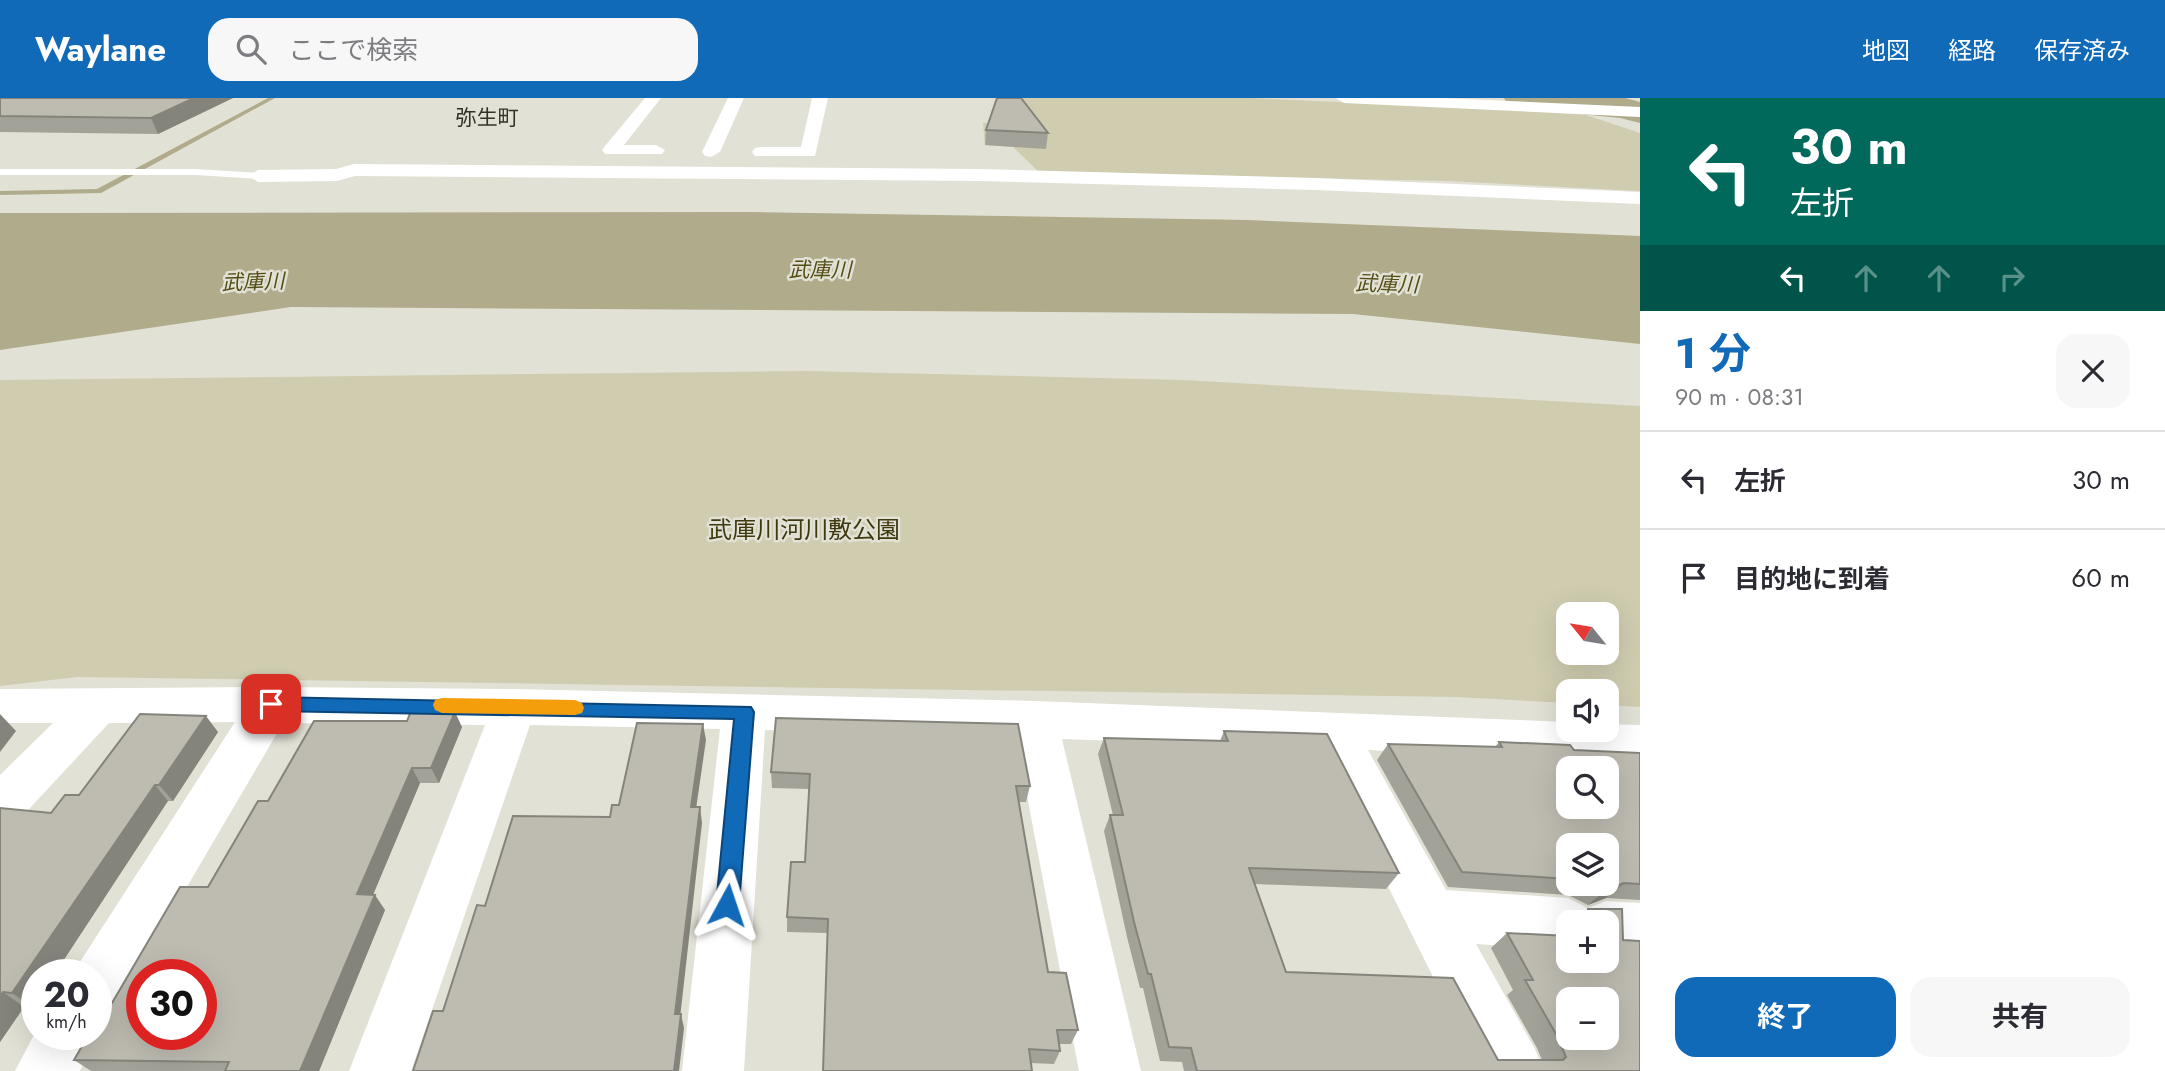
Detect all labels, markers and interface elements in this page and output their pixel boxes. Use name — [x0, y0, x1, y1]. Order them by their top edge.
search box — [208, 18, 698, 81]
text: Waylane — [35, 26, 166, 73]
icon: search — [232, 30, 270, 68]
text: ここで検索 — [288, 31, 418, 69]
text: 地図 — [1862, 33, 1910, 68]
text: 経路 — [1948, 33, 1996, 68]
text: 保存済み — [2034, 33, 2130, 68]
district label: 弥生町 — [456, 103, 519, 133]
text: 30 m — [1790, 112, 1908, 182]
icon: left — [1675, 126, 1766, 217]
text: 左折 — [1790, 180, 1854, 226]
water label: 武庫川 — [789, 255, 853, 285]
icon: left — [1774, 259, 1812, 297]
icon: ahead — [1847, 259, 1885, 297]
icon: ahead — [1920, 259, 1958, 297]
icon: right — [1993, 259, 2031, 297]
water label: 武庫川 — [221, 266, 287, 298]
water label: 武庫川 — [1355, 268, 1421, 300]
text: 1 分 — [1675, 323, 1751, 384]
button: close — [2056, 334, 2130, 408]
text: 90 m · 08:31 — [1675, 380, 1804, 414]
icon: left — [1675, 461, 1713, 499]
text: 30 m — [2072, 461, 2130, 499]
text: 左折 — [1734, 462, 1786, 500]
park label: 武庫川河川敷公園 — [708, 512, 900, 547]
icon: arrive — [1675, 559, 1713, 597]
text: 60 m — [2071, 559, 2130, 597]
text: 目的地に到着 — [1734, 560, 1890, 598]
north arrow — [1556, 602, 1619, 665]
map controls — [1556, 602, 1619, 1050]
pin — [241, 674, 301, 734]
button: sound — [1556, 679, 1619, 742]
icon: arrive — [252, 685, 290, 723]
button: search — [1556, 756, 1619, 819]
button: layers — [1556, 833, 1619, 896]
position arrow — [690, 868, 764, 942]
button: + — [1556, 910, 1619, 973]
speed limit sign: 30 — [126, 959, 217, 1050]
text: 20 — [43, 970, 90, 1020]
button: 終了 — [1675, 977, 1896, 1057]
button: 共有 — [1910, 977, 2130, 1057]
button: − — [1556, 987, 1619, 1050]
text: km/h — [46, 1009, 87, 1035]

